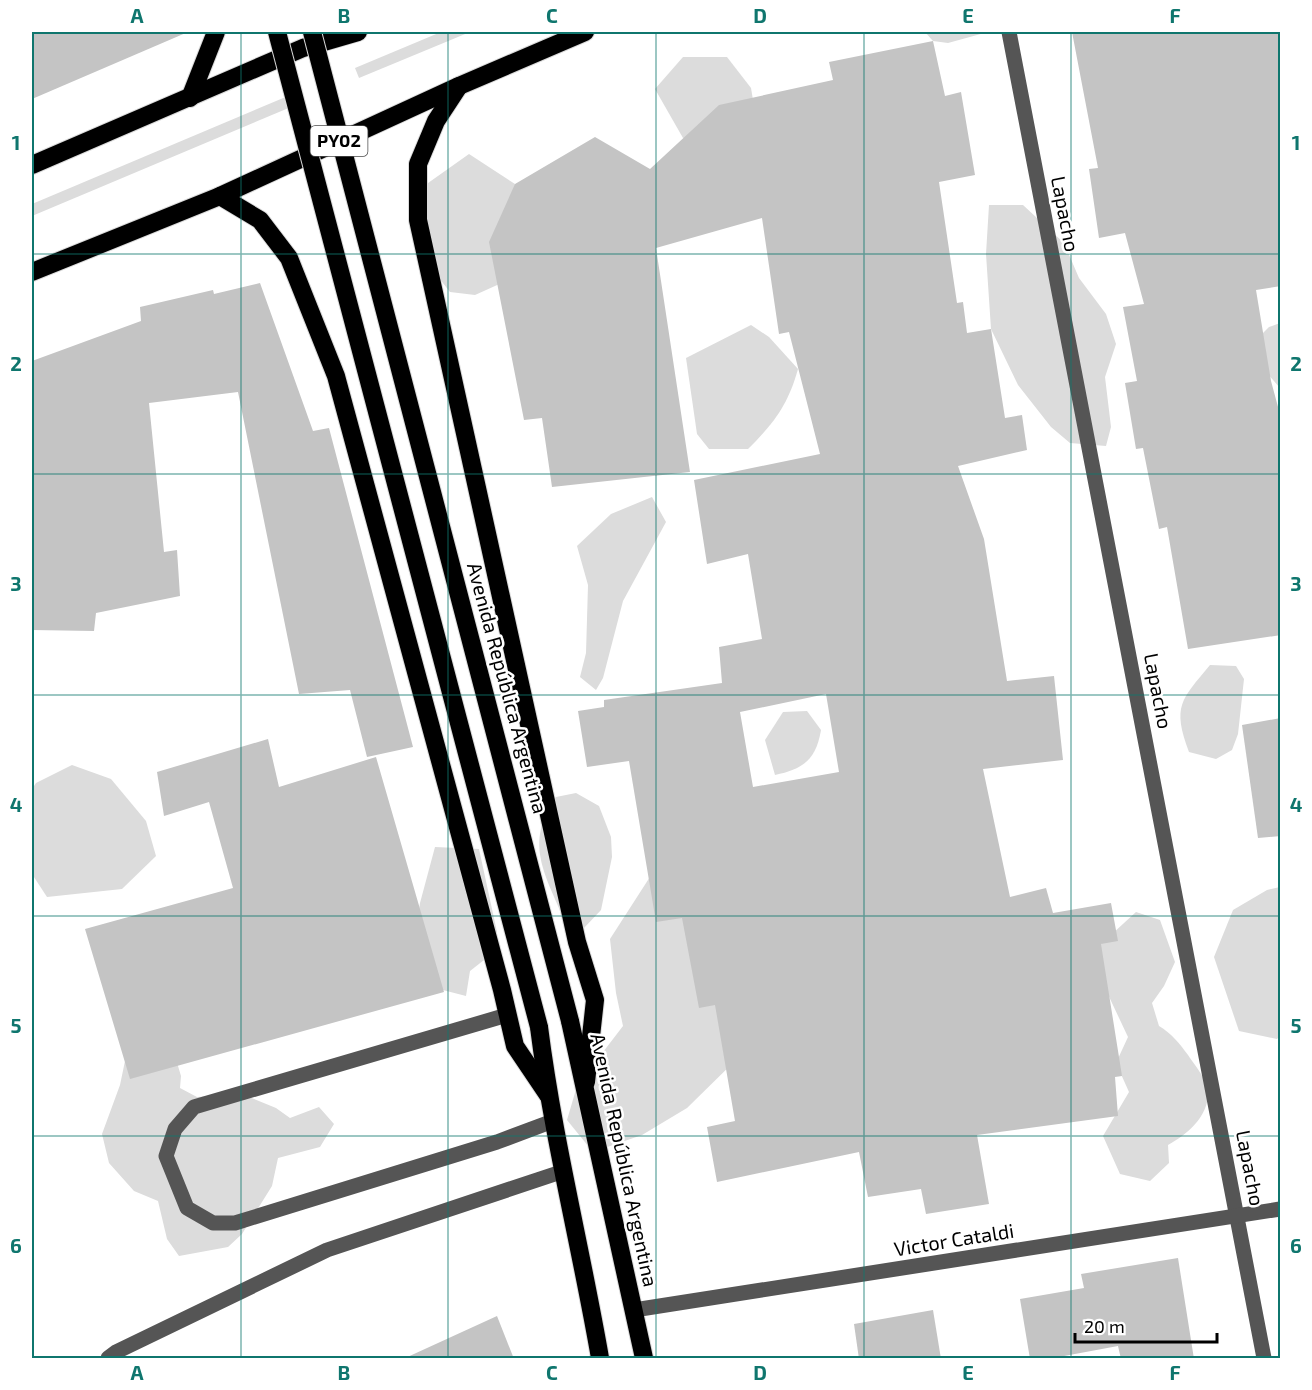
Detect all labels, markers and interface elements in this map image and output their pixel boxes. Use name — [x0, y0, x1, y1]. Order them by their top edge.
text: A — [130, 3, 144, 27]
text: B — [338, 3, 350, 27]
text: C — [546, 3, 558, 27]
text: D — [753, 3, 767, 27]
text: E — [962, 3, 974, 27]
text: F — [1169, 3, 1181, 27]
road number: PY02 — [310, 126, 368, 156]
text: 1 — [12, 130, 20, 154]
text: 1 — [1292, 130, 1300, 154]
street label: Lapacho — [1047, 174, 1085, 254]
text: 2 — [10, 351, 22, 375]
text: 2 — [1290, 351, 1302, 375]
street label: Avenida República Argentina — [463, 560, 553, 816]
text: 3 — [10, 571, 22, 595]
text: 3 — [1290, 571, 1302, 595]
street label: Lapacho — [1140, 651, 1178, 731]
text: 4 — [10, 792, 23, 816]
text: 4 — [1290, 792, 1303, 816]
text: 5 — [10, 1013, 22, 1037]
text: 5 — [1290, 1013, 1302, 1037]
street label: Avenida República Argentina — [586, 1031, 664, 1289]
street label: Lapacho — [1232, 1128, 1270, 1208]
street label: Victor Cataldi — [892, 1218, 1016, 1260]
text: 6 — [10, 1233, 22, 1257]
text: 6 — [1290, 1233, 1302, 1257]
scale bar — [1075, 1306, 1218, 1344]
text: 20 m — [1084, 1315, 1125, 1337]
text: A — [130, 1360, 144, 1384]
text: B — [338, 1360, 350, 1384]
text: C — [546, 1360, 558, 1384]
text: D — [753, 1360, 767, 1384]
text: E — [962, 1360, 974, 1384]
text: F — [1169, 1360, 1181, 1384]

